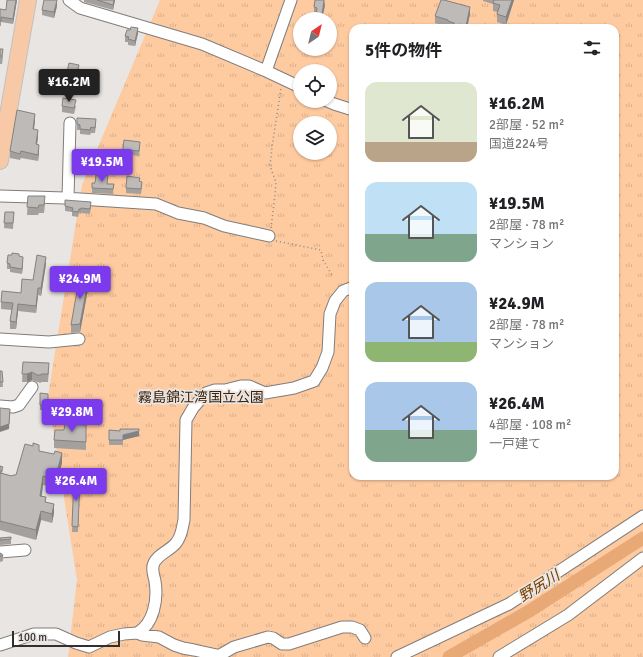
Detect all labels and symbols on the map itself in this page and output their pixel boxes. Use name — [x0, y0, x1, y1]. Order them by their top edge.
north arrow — [293, 12, 337, 56]
pin: ¥16.2M — [36, 69, 102, 103]
pin: ¥19.5M — [69, 149, 135, 183]
pin: ¥24.9M — [47, 266, 113, 300]
park label: 霧島錦江湾国立公園 — [138, 389, 264, 406]
pin: ¥29.8M — [39, 399, 105, 433]
pin: ¥26.4M — [43, 468, 109, 502]
water label: 野尻川 — [515, 565, 565, 606]
scale bar — [12, 629, 120, 648]

